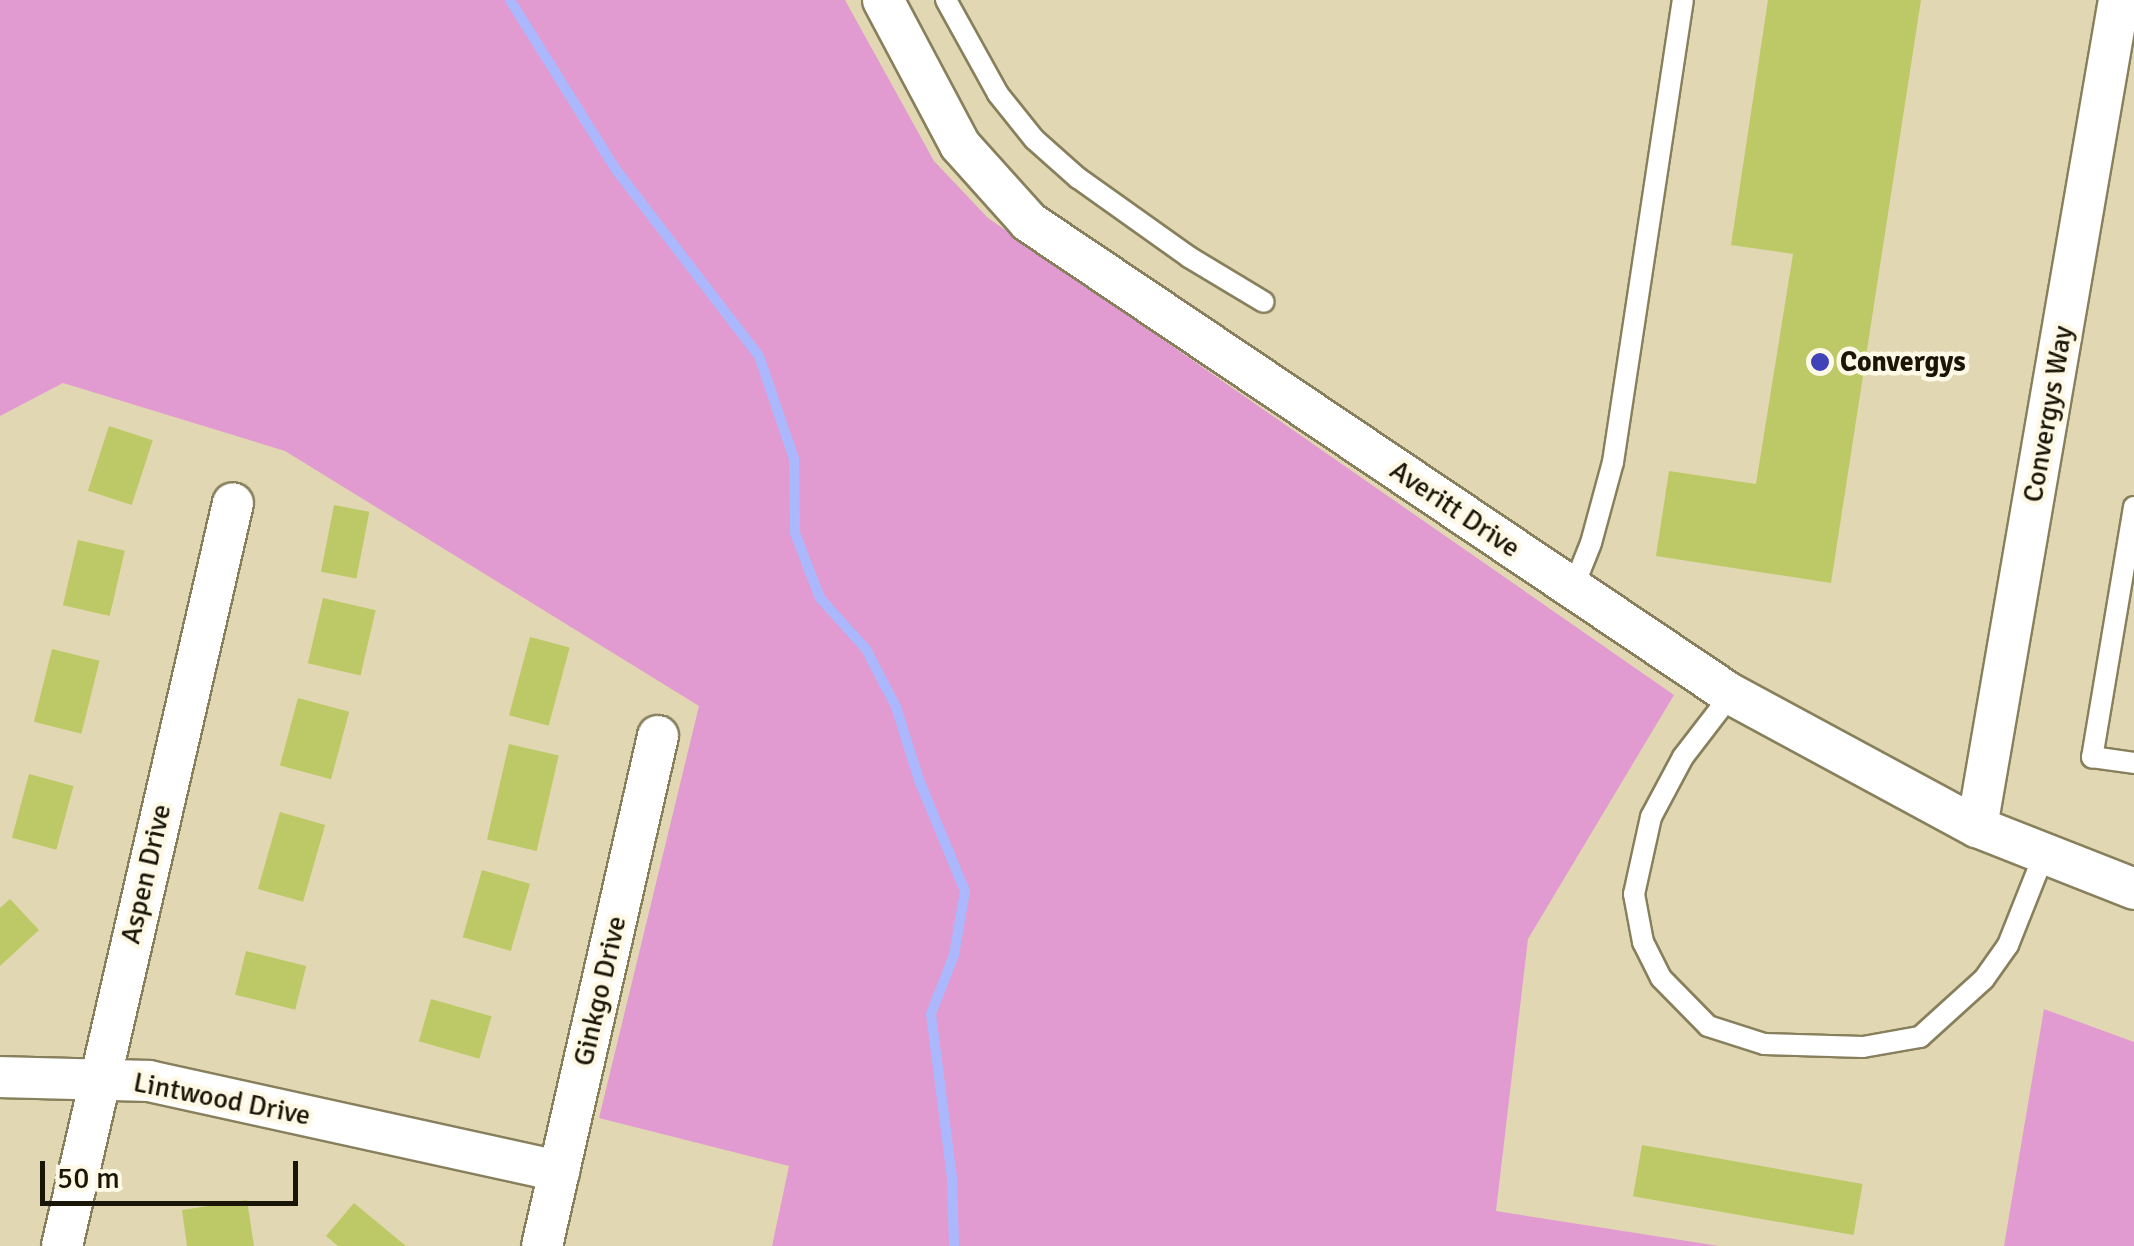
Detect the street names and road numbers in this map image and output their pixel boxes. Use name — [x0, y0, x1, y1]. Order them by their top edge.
street label: Convergys Way — [2016, 323, 2080, 505]
street label: Averitt Drive — [1384, 453, 1526, 565]
street label: Aspen Drive — [114, 801, 178, 947]
street label: Ginkgo Drive — [566, 913, 634, 1069]
street label: Lintwood Drive — [131, 1065, 313, 1133]

